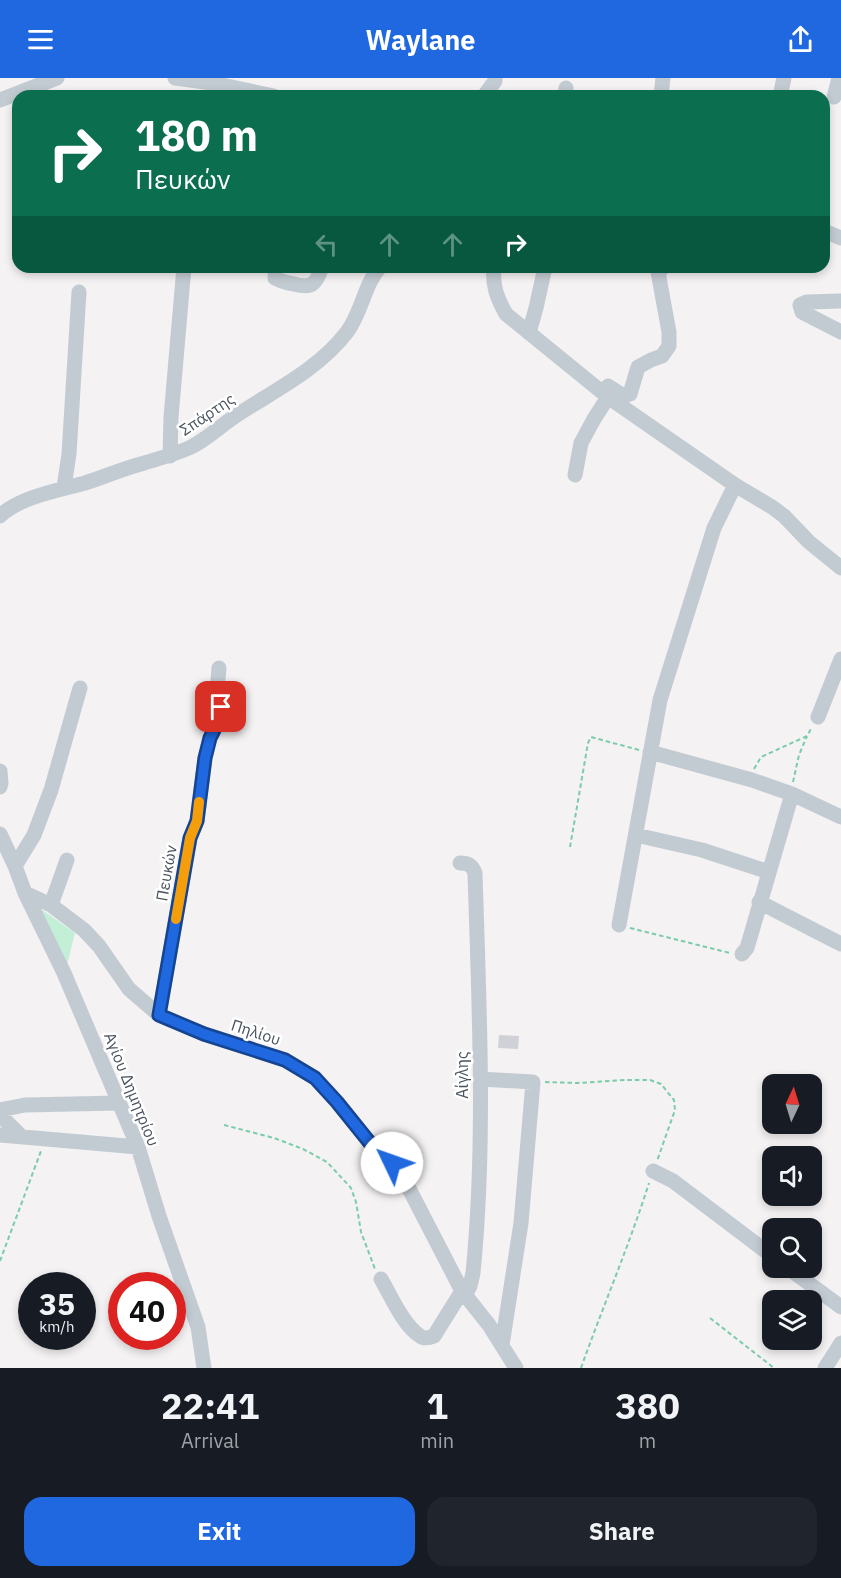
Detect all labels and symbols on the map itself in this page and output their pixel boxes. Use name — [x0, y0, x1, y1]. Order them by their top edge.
street label: Σπάρτης — [176, 388, 239, 440]
pin — [195, 681, 246, 732]
street label: Πευκών — [151, 843, 181, 903]
street label: Πηλίου — [229, 1015, 283, 1049]
street label: Αγίου Δημητρίου — [100, 1029, 164, 1149]
street label: Αίγλης — [452, 1051, 472, 1099]
north arrow — [762, 1074, 822, 1134]
position arrow — [360, 1131, 424, 1195]
speed limit sign: 40 — [108, 1272, 186, 1350]

